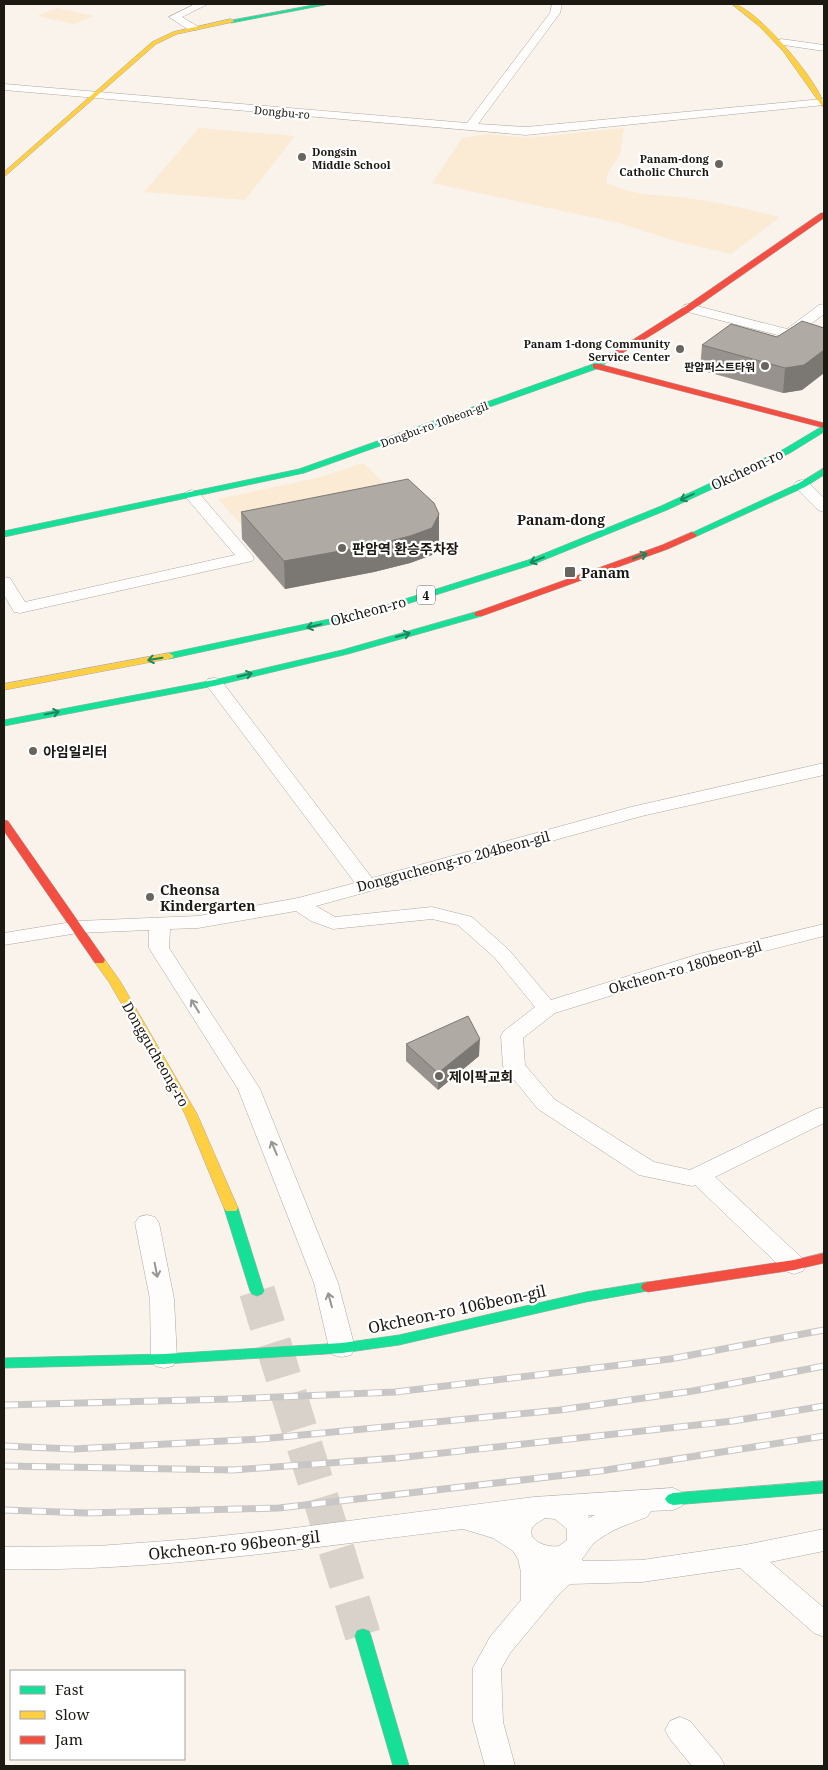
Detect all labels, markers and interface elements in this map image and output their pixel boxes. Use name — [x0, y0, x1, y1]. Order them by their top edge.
street label: Dongbu-ro — [253, 102, 311, 122]
place label: Dongsin Middle School — [312, 144, 391, 172]
marker: Dongsin Middle School — [296, 151, 308, 163]
place label: Panam-dong Catholic Church — [619, 151, 710, 179]
marker: Panam-dong Catholic Church — [713, 158, 725, 170]
place label: Panam 1-dong Community Service Center — [524, 336, 671, 364]
marker: Panam 1-dong Community Service Center — [674, 343, 686, 355]
place label: 판암퍼스트타워 — [684, 359, 755, 374]
marker: 판암퍼스트타워 — [759, 360, 771, 372]
street label: Dongbu-ro 10beon-gil — [378, 397, 490, 450]
street label: Okcheon-ro — [708, 444, 786, 494]
one-way arrow — [680, 493, 695, 503]
district label: Panam-dong — [517, 510, 605, 529]
place label: 판암역 환승주차장 — [352, 539, 459, 558]
marker: 판암역 환승주차장 — [336, 542, 348, 554]
one-way arrow — [632, 551, 647, 560]
one-way arrow — [530, 555, 545, 565]
place label: Panam — [581, 563, 630, 582]
marker: Panam — [563, 565, 577, 579]
road number: 4 — [417, 586, 435, 604]
street label: Okcheon-ro — [328, 592, 408, 630]
one-way arrow — [306, 622, 322, 631]
one-way arrow — [394, 630, 410, 640]
one-way arrow — [147, 655, 163, 665]
one-way arrow — [237, 670, 253, 679]
one-way arrow — [43, 708, 59, 718]
place label: 아임일리터 — [43, 742, 107, 761]
marker: 아임일리터 — [27, 745, 39, 757]
street label: Donggucheong-ro 204beon-gil — [354, 826, 552, 896]
place label: Cheonsa Kindergarten — [160, 880, 256, 915]
marker: Cheonsa Kindergarten — [144, 891, 156, 903]
street label: Okcheon-ro 180beon-gil — [606, 936, 765, 998]
street label: Donggucheong-ro — [118, 998, 194, 1110]
one-way arrow — [190, 1000, 200, 1014]
place label: 제이팍교회 — [449, 1067, 513, 1086]
marker: 제이팍교회 — [433, 1070, 445, 1082]
one-way arrow — [269, 1141, 278, 1156]
one-way arrow — [152, 1262, 162, 1278]
street label: Okcheon-ro 106beon-gil — [366, 1279, 548, 1339]
one-way arrow — [325, 1293, 334, 1309]
street label: Okcheon-ro 96beon-gil — [147, 1525, 321, 1565]
legend — [10, 1670, 185, 1760]
text: Fast — [55, 1679, 84, 1699]
text: Slow — [55, 1704, 89, 1724]
text: Jam — [54, 1729, 83, 1749]

